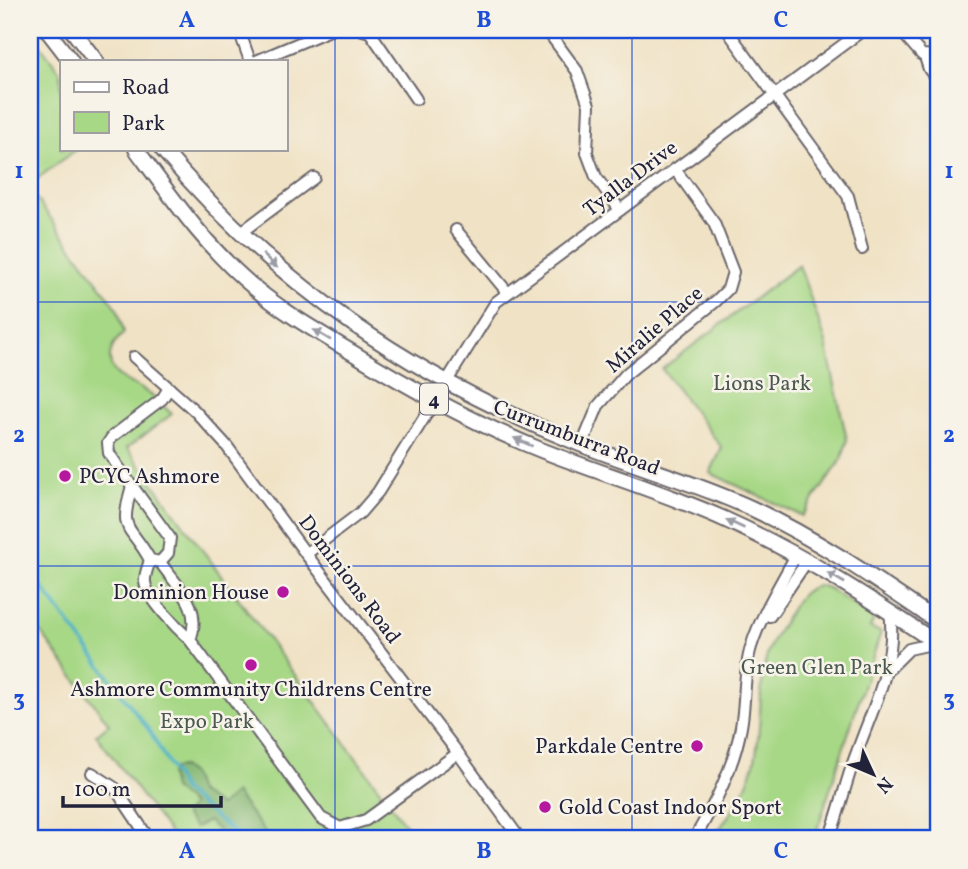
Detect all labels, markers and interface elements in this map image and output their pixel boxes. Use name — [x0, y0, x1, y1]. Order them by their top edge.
text: A — [179, 5, 195, 37]
text: B — [476, 5, 492, 37]
text: C — [774, 5, 788, 37]
legend — [60, 60, 287, 150]
text: Road — [122, 74, 169, 103]
text: Park — [122, 110, 165, 139]
street label: Tyalla Drive — [578, 134, 684, 224]
text: 1 — [14, 156, 24, 188]
text: 1 — [944, 156, 954, 188]
one-way arrow — [261, 253, 278, 269]
street label: Miralie Place — [600, 280, 710, 380]
one-way arrow — [313, 329, 332, 342]
park label: Lions Park — [713, 370, 811, 399]
road number: 4 — [420, 384, 448, 414]
street label: Currumburra Road — [489, 393, 664, 484]
text: 2 — [13, 420, 25, 452]
text: 2 — [943, 420, 955, 452]
one-way arrow — [513, 436, 533, 448]
place label: PCYC Ashmore — [79, 463, 220, 492]
marker: PCYC Ashmore — [57, 468, 73, 484]
street label: Dominions Road — [291, 509, 407, 650]
one-way arrow — [725, 518, 745, 530]
one-way arrow — [827, 572, 846, 584]
place label: Dominion House — [113, 579, 269, 608]
marker: Dominion House — [275, 584, 291, 600]
park label: Green Glen Park — [741, 654, 894, 683]
marker: Ashmore Community Childrens Centre — [243, 657, 259, 673]
place label: Ashmore Community Childrens Centre — [70, 676, 432, 705]
text: 3 — [13, 684, 25, 716]
text: 3 — [943, 684, 955, 716]
park label: Expo Park — [160, 708, 254, 737]
place label: Parkdale Centre — [535, 733, 683, 762]
marker: Parkdale Centre — [689, 738, 705, 754]
north arrow — [838, 740, 908, 810]
scale bar — [63, 764, 220, 808]
text: N — [870, 770, 898, 799]
text: 100 m — [74, 776, 131, 805]
place label: Gold Coast Indoor Sport — [559, 794, 782, 823]
marker: Gold Coast Indoor Sport — [537, 799, 553, 815]
text: A — [179, 836, 195, 868]
text: B — [476, 836, 492, 868]
text: C — [774, 836, 788, 868]

